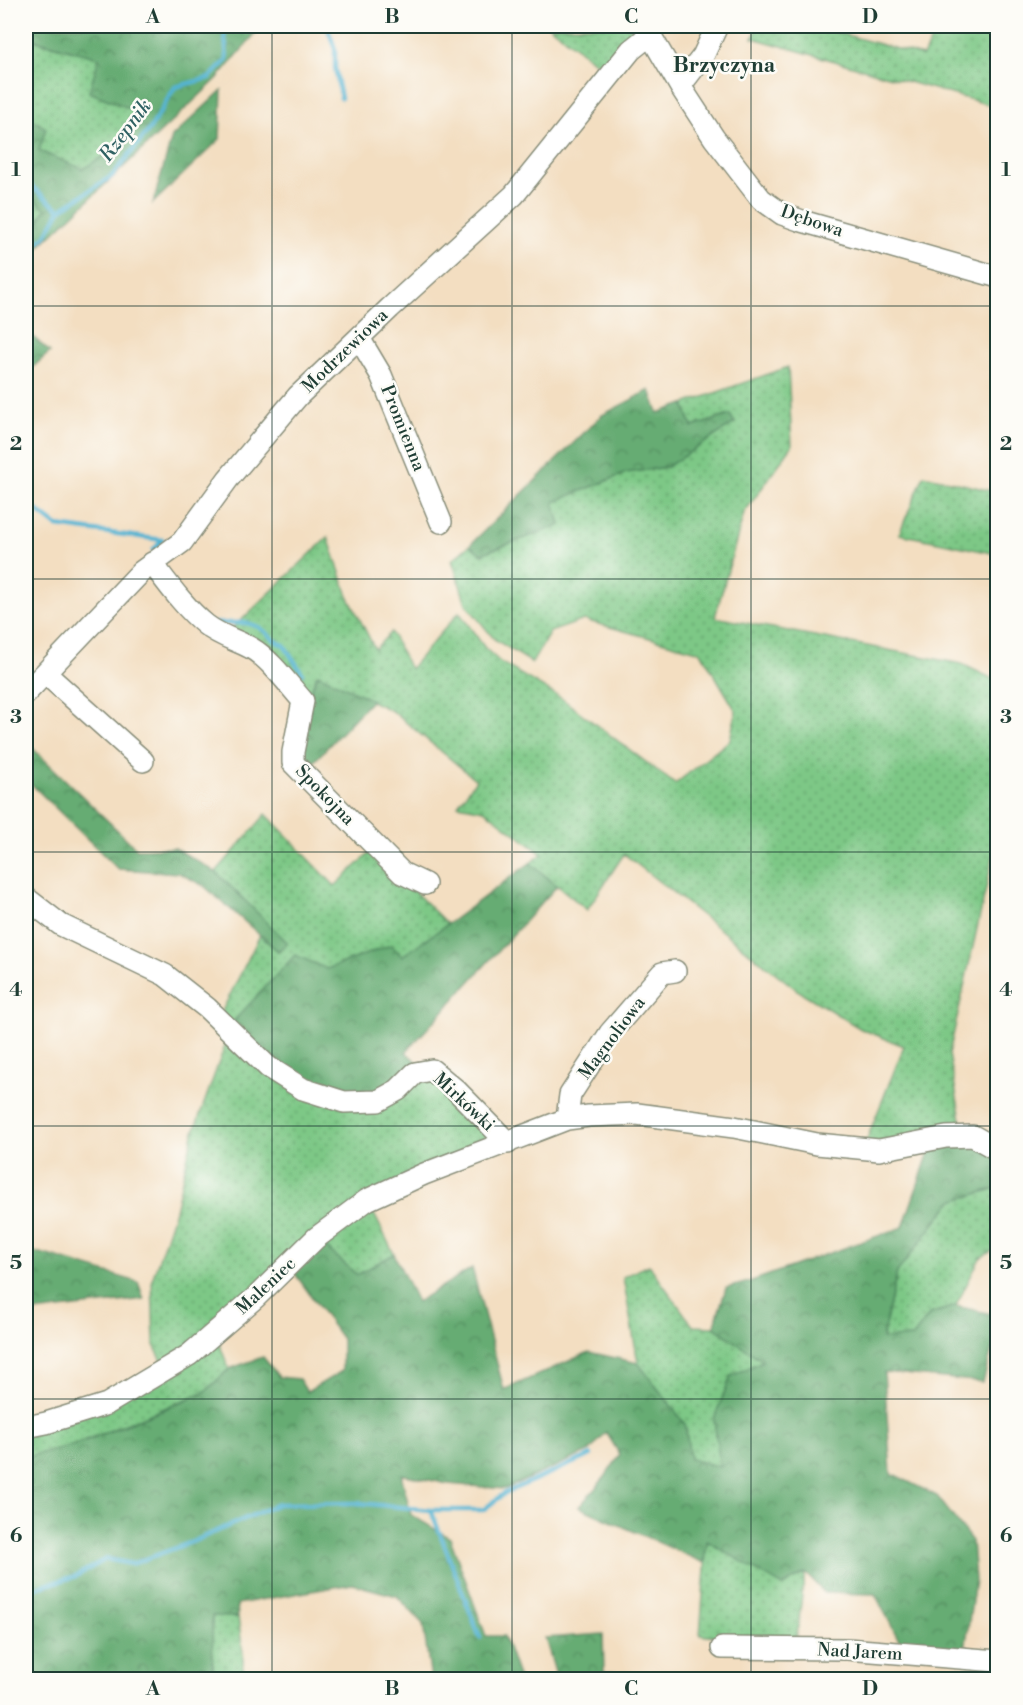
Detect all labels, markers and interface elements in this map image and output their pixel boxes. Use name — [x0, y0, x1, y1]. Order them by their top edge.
text: A — [145, 5, 161, 30]
text: B — [384, 5, 400, 30]
text: C — [624, 5, 638, 30]
text: D — [862, 5, 878, 30]
district label: Brzyczyna — [673, 53, 776, 79]
water label: Rzepnik — [94, 95, 158, 168]
text: 1 — [11, 158, 21, 183]
text: 1 — [1001, 158, 1011, 183]
street label: Dębowa — [778, 200, 847, 243]
street label: Modrzewiowa — [297, 303, 394, 398]
street label: Promienna — [375, 381, 431, 475]
text: 2 — [10, 432, 22, 457]
text: 2 — [1000, 432, 1012, 457]
text: 3 — [10, 705, 22, 730]
text: 3 — [1000, 705, 1012, 730]
street label: Spokojna — [290, 760, 360, 831]
text: 4 — [9, 978, 23, 1003]
text: 4 — [999, 978, 1013, 1003]
street label: Magnoliowa — [573, 991, 651, 1084]
street label: Mirkówki — [428, 1068, 500, 1136]
text: 5 — [10, 1251, 22, 1276]
text: 5 — [1000, 1251, 1012, 1276]
street label: Maleniec — [231, 1252, 301, 1320]
text: 6 — [10, 1524, 23, 1549]
text: 6 — [1000, 1524, 1013, 1549]
street label: Nad Jarem — [817, 1638, 903, 1666]
text: A — [145, 1677, 161, 1702]
text: B — [384, 1677, 400, 1702]
text: C — [624, 1677, 638, 1702]
text: D — [862, 1677, 878, 1702]

